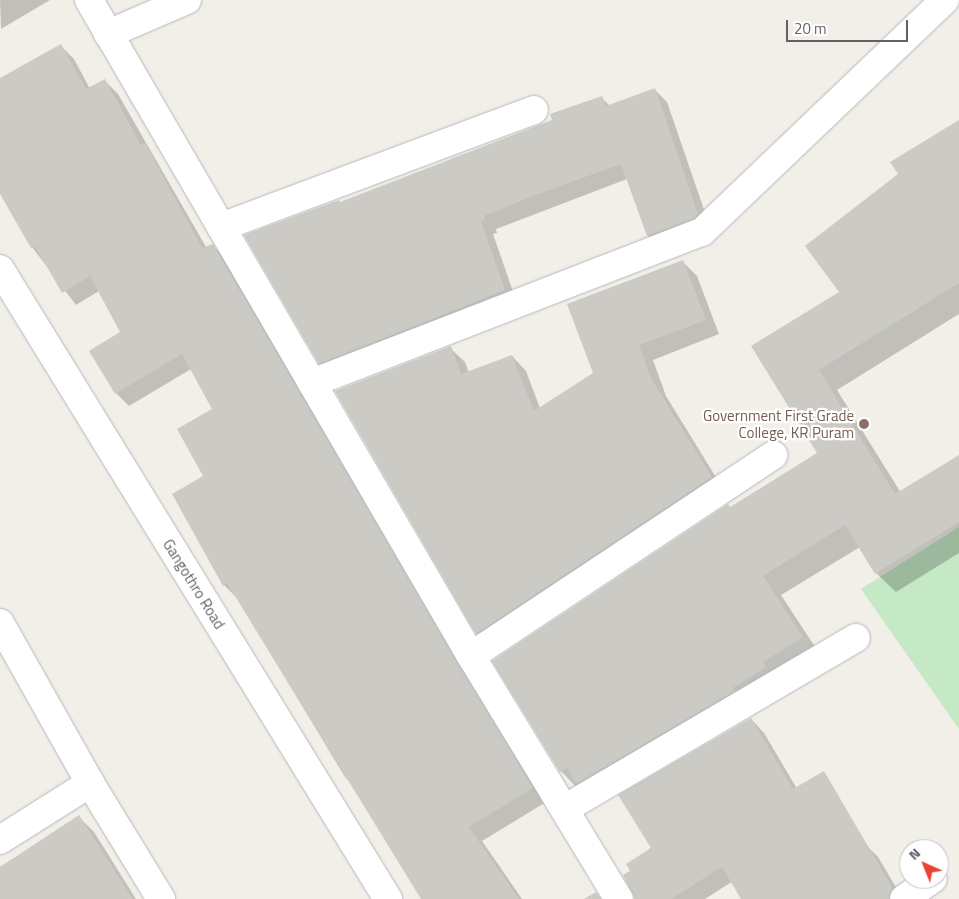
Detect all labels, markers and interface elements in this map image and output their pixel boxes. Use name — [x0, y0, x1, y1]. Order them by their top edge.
scale bar — [789, 10, 912, 42]
text: 20 m — [794, 17, 827, 40]
place label: Government First Grade College, KR Puram — [703, 406, 854, 441]
marker: Government First Grade College, KR Puram — [858, 418, 870, 430]
street label: Gangothro Road — [159, 536, 229, 632]
north arrow — [899, 839, 949, 889]
text: N — [903, 843, 925, 864]

